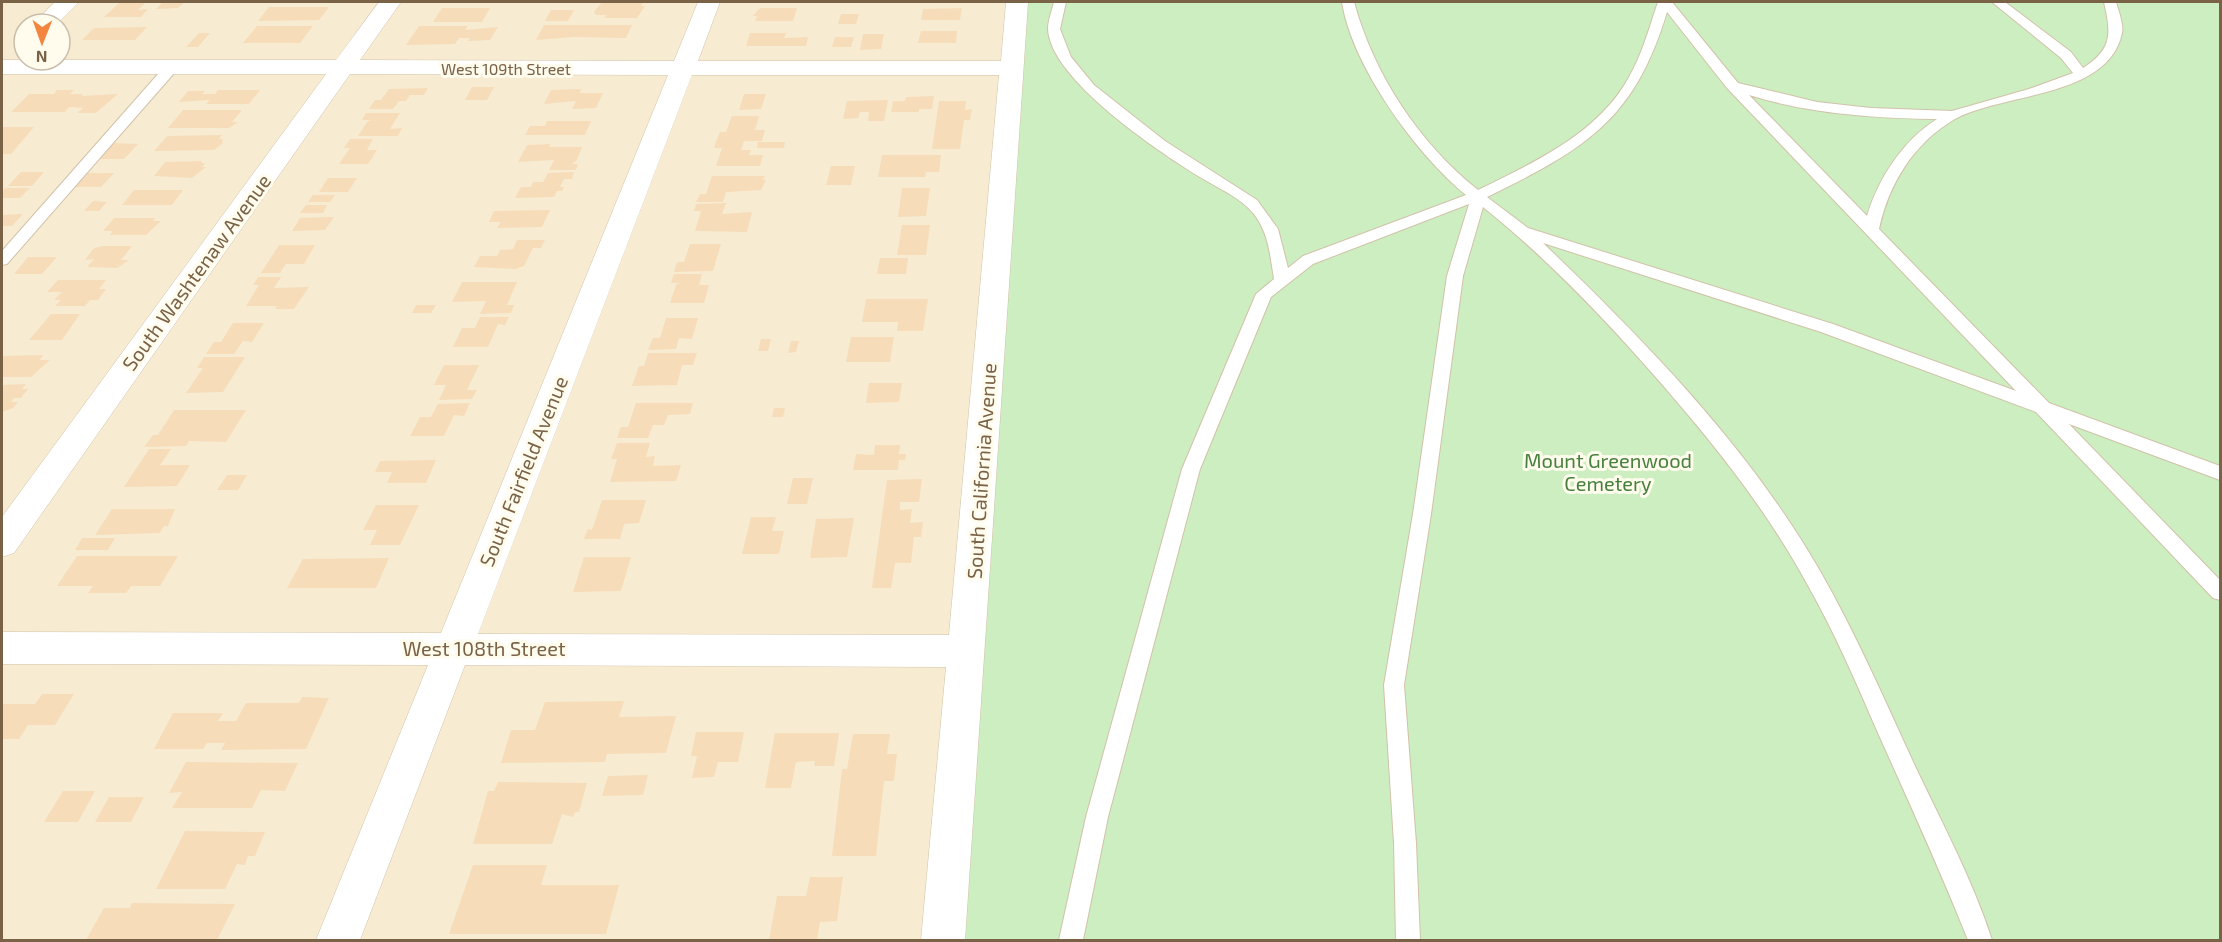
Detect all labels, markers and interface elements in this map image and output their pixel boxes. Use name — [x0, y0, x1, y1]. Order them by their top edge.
north arrow — [12, 12, 72, 72]
text: N — [36, 48, 48, 67]
street label: West 109th Street — [441, 59, 571, 78]
street label: South Washtenaw Avenue — [117, 169, 275, 375]
street label: South California Avenue — [961, 362, 1001, 580]
street label: South Fairfield Avenue — [474, 372, 572, 570]
park label: Mount Greenwood Cemetery — [1524, 448, 1692, 495]
street label: West 108th Street — [402, 636, 566, 660]

